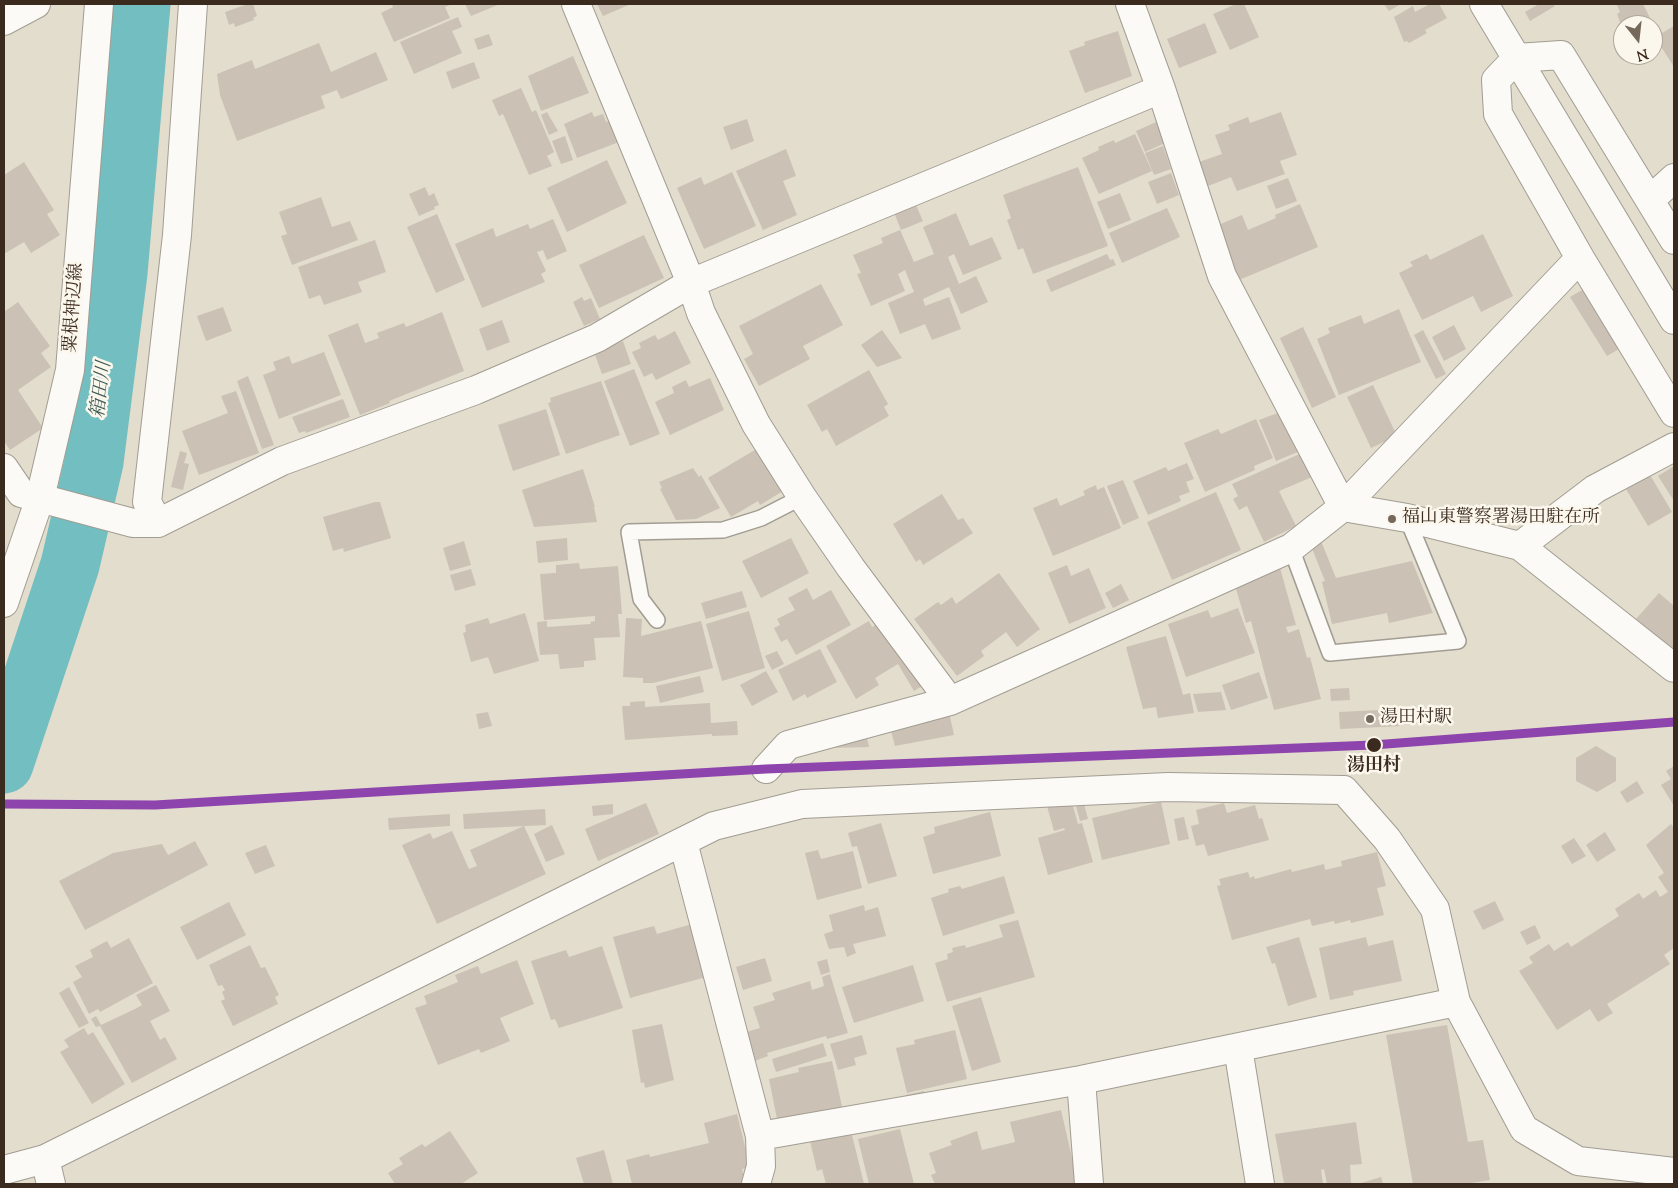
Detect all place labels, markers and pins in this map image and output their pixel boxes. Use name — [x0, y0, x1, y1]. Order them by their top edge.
place label: 福山東警察署湯田駐在所 — [1402, 508, 1600, 530]
marker: 福山東警察署湯田駐在所 — [1386, 513, 1398, 525]
place label: 湯田村駅 — [1380, 708, 1452, 730]
marker: 湯田村駅 — [1364, 713, 1376, 725]
marker: 湯田村 — [1365, 736, 1383, 754]
place label: 湯田村 — [1347, 756, 1401, 778]

